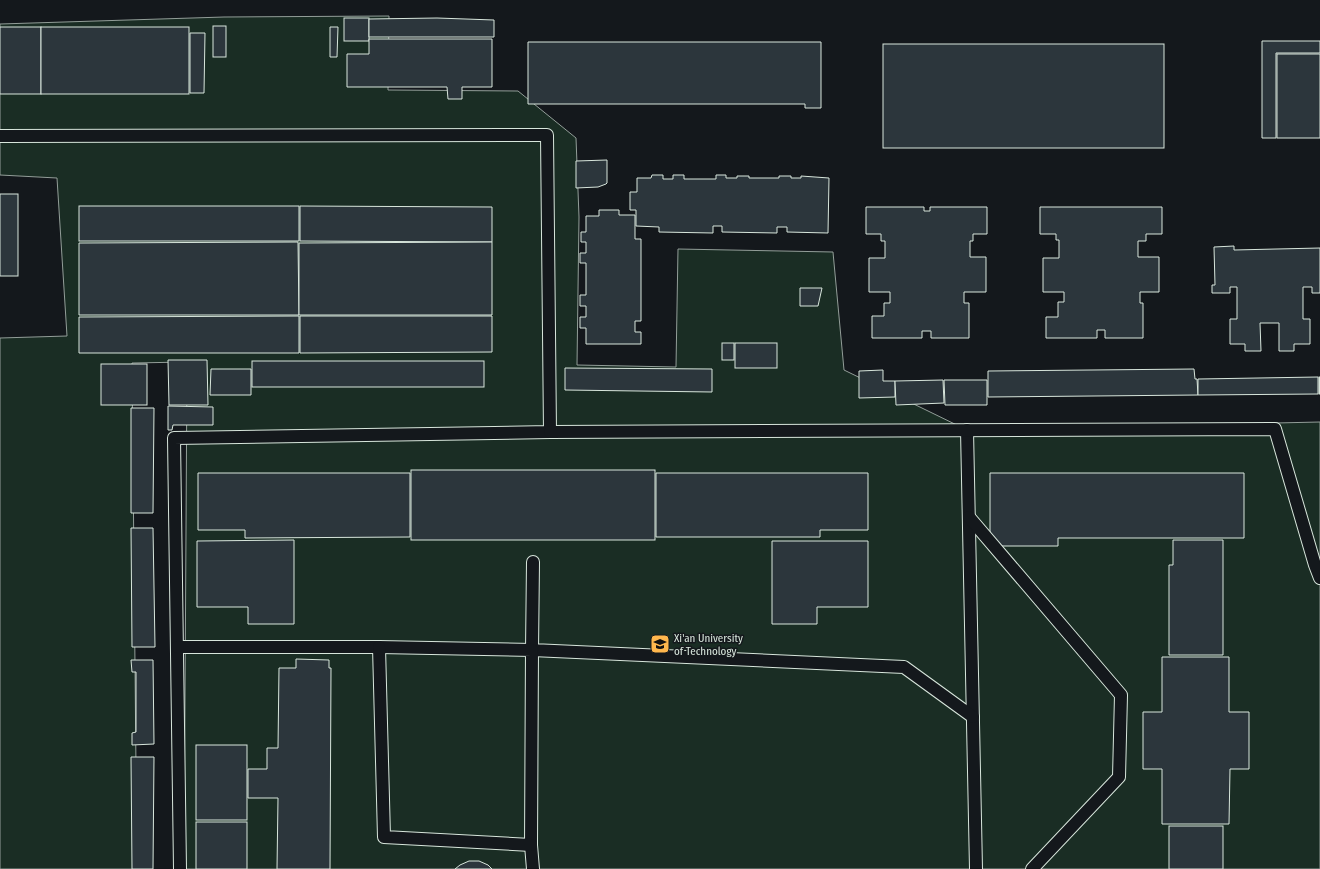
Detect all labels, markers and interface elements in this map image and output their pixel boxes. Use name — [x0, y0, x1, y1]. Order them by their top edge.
place label: Xi'an University of Technology — [674, 632, 743, 658]
school or university icon: Xi'an University of Technology — [649, 633, 671, 655]

